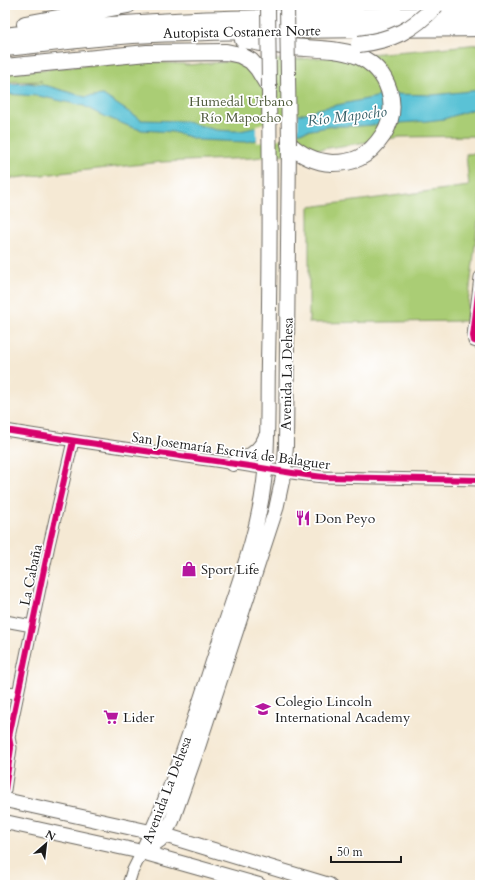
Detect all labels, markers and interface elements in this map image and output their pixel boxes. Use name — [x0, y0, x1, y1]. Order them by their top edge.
street label: Autopista Costanera Norte — [163, 21, 321, 43]
park label: Humedal Urbano Río Mapocho — [189, 92, 293, 127]
water label: Río Mapocho — [306, 101, 388, 131]
street label: Avenida La Dehesa — [277, 317, 297, 431]
street label: San Josemaría Escrivá de Balaguer — [131, 428, 332, 474]
restaurant icon: Don Peyo — [294, 509, 312, 527]
place label: Don Peyo — [315, 509, 376, 528]
street label: La Cabaña — [15, 542, 47, 608]
shop icon: Sport Life — [180, 560, 198, 578]
place label: Sport Life — [201, 560, 259, 579]
place label: Colegio Lincoln International Academy — [275, 692, 411, 727]
school or university icon: Colegio Lincoln International Academy — [254, 700, 272, 718]
supermarket icon: Lider — [102, 708, 120, 726]
place label: Lider — [123, 708, 155, 727]
street label: Avenida La Dehesa — [138, 734, 196, 846]
north arrow — [26, 824, 66, 864]
text: N — [43, 827, 59, 845]
scale bar — [331, 838, 401, 864]
text: 50 m — [337, 844, 364, 860]

